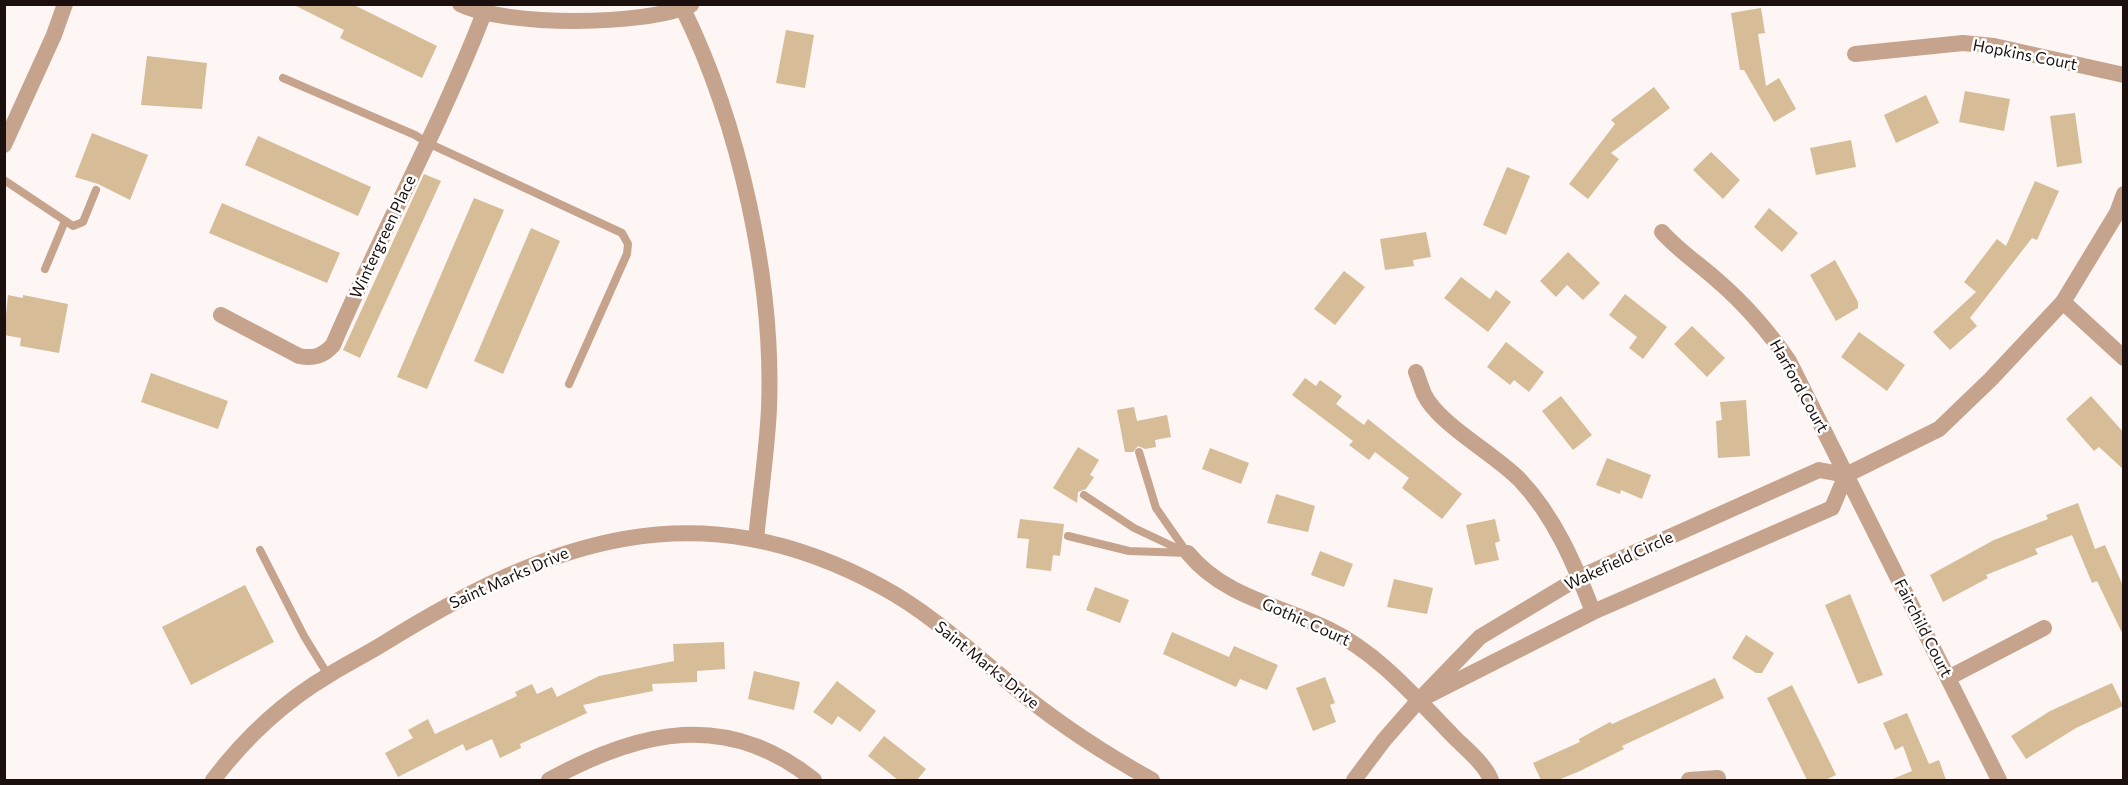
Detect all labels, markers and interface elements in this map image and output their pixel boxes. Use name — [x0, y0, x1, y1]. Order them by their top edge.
street label: Hopkins Court — [1971, 35, 2079, 75]
street label: Wintergreen Place — [346, 172, 420, 302]
street label: Harford Court — [1766, 336, 1832, 436]
street label: Wakefield Circle — [1562, 528, 1676, 594]
street label: Saint Marks Drive — [447, 543, 571, 613]
street label: Fairchild Court — [1890, 576, 1956, 680]
street label: Gothic Court — [1259, 594, 1353, 650]
street label: Saint Marks Drive — [931, 617, 1043, 713]

